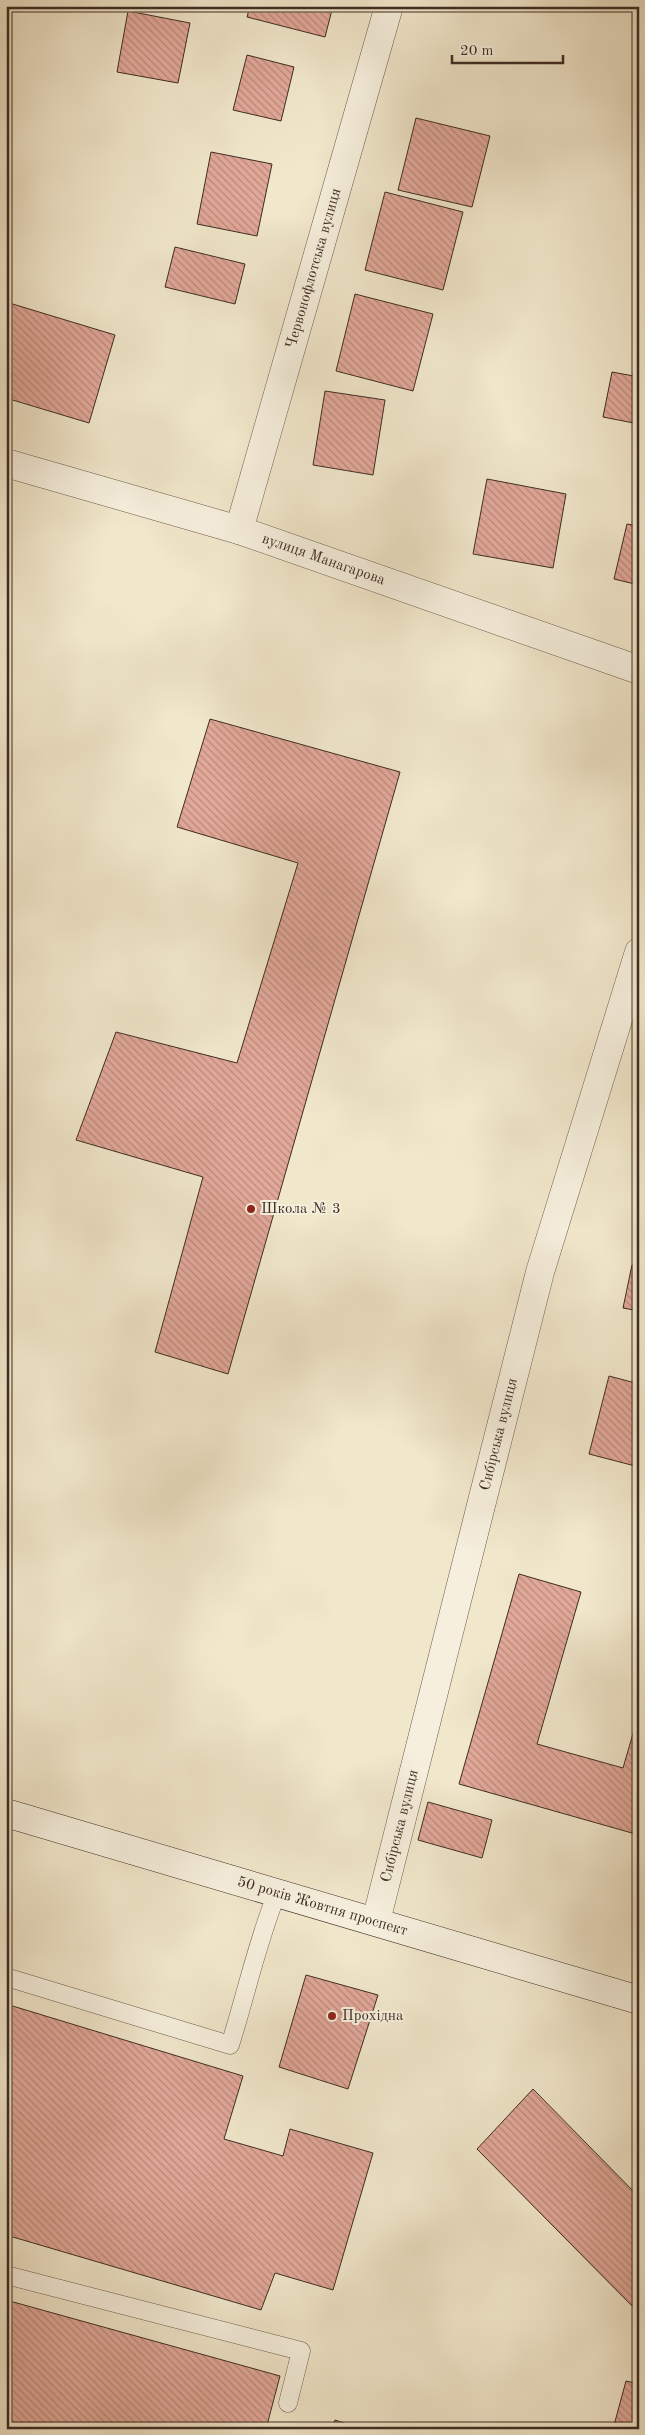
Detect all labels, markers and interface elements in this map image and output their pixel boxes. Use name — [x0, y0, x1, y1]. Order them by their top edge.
scale bar — [452, 32, 564, 64]
text: 20 m — [460, 44, 494, 59]
street label: Червонофлотська вулиця — [284, 186, 344, 350]
street label: вулиця Манагарова — [260, 531, 388, 588]
place label: Школа № 3 — [261, 1202, 341, 1217]
marker: Школа № 3 — [245, 1203, 257, 1215]
street label: Сибірська вулиця — [478, 1376, 520, 1492]
street label: Сибірська вулиця — [379, 1768, 421, 1884]
street label: 50 років Жовтня проспект — [236, 1874, 409, 1939]
place label: Прохідна — [342, 2009, 404, 2024]
marker: Прохідна — [326, 2010, 338, 2022]

